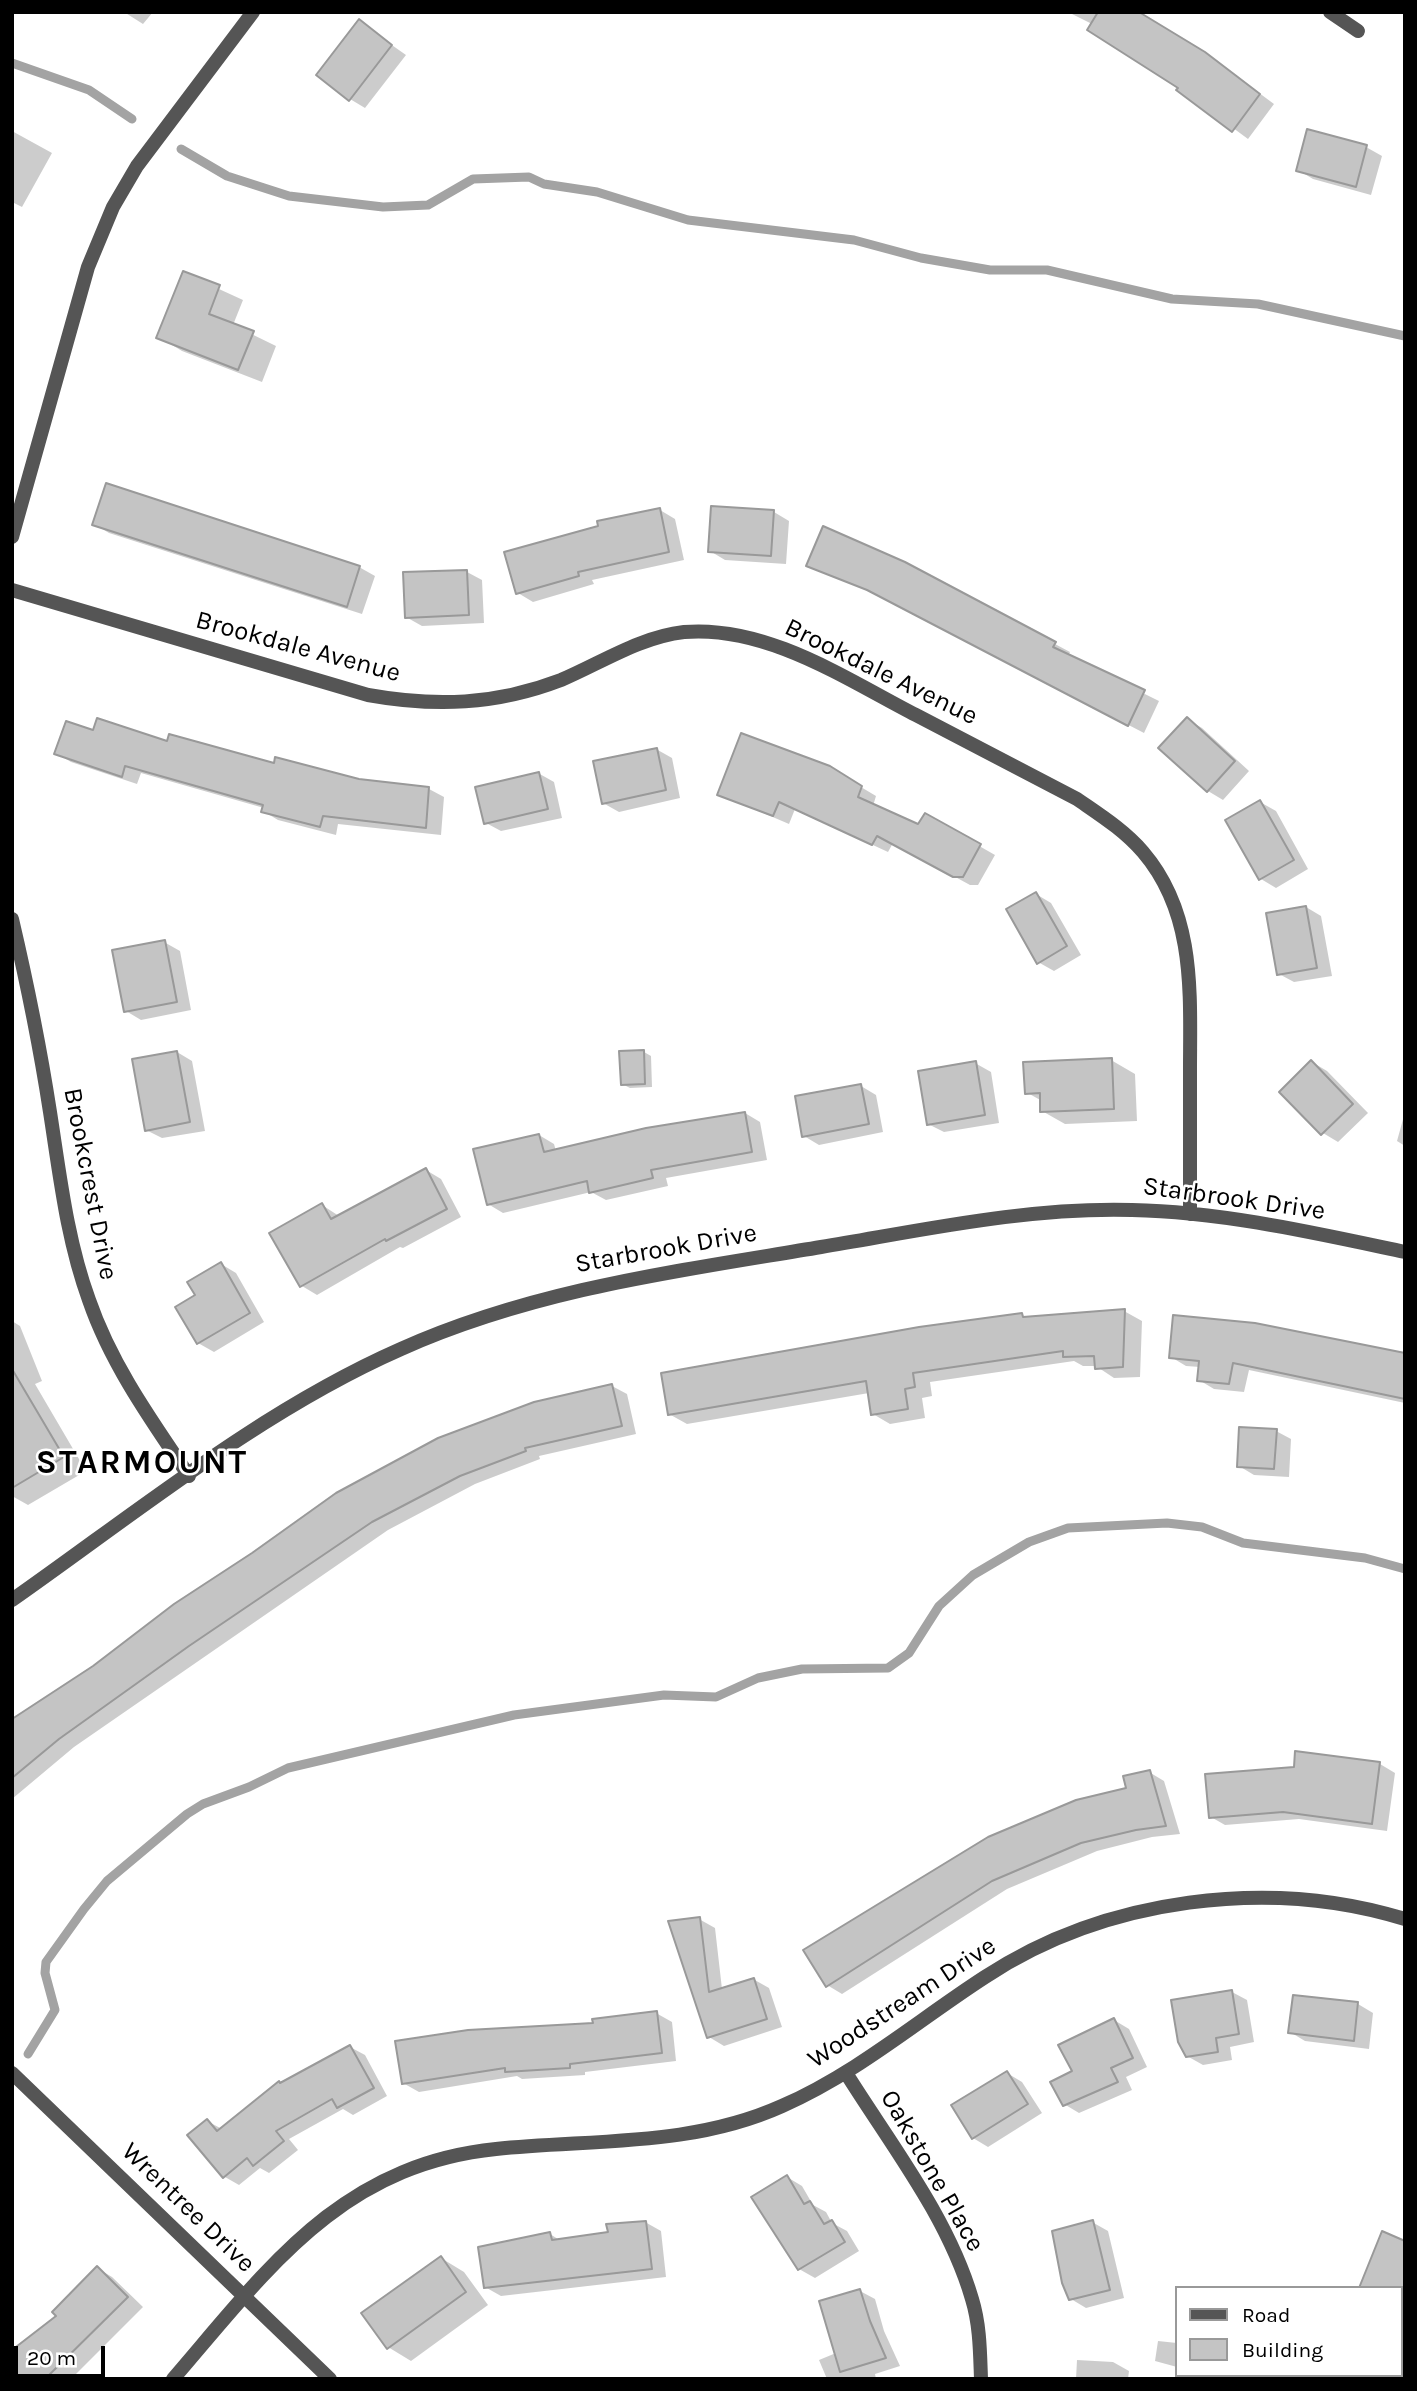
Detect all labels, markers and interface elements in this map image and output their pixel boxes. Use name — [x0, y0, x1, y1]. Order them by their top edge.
street label: Brookdale Avenue — [192, 605, 404, 689]
street label: Brookdale Avenue — [779, 612, 983, 732]
street label: Brookcrest Drive — [56, 1085, 124, 1283]
street label: Starbrook Drive — [1141, 1171, 1327, 1227]
street label: Starbrook Drive — [573, 1218, 759, 1280]
district label: STARMOUNT — [37, 1444, 247, 1484]
street label: Woodstream Drive — [802, 1931, 1002, 2075]
street label: Oakstone Place — [873, 2085, 991, 2257]
street label: Wrentree Drive — [115, 2136, 261, 2280]
legend — [1176, 2286, 1403, 2377]
text: Road — [1242, 2303, 1290, 2327]
scale bar — [18, 2332, 108, 2376]
text: Building — [1242, 2338, 1323, 2362]
text: 20 m — [27, 2346, 76, 2370]

